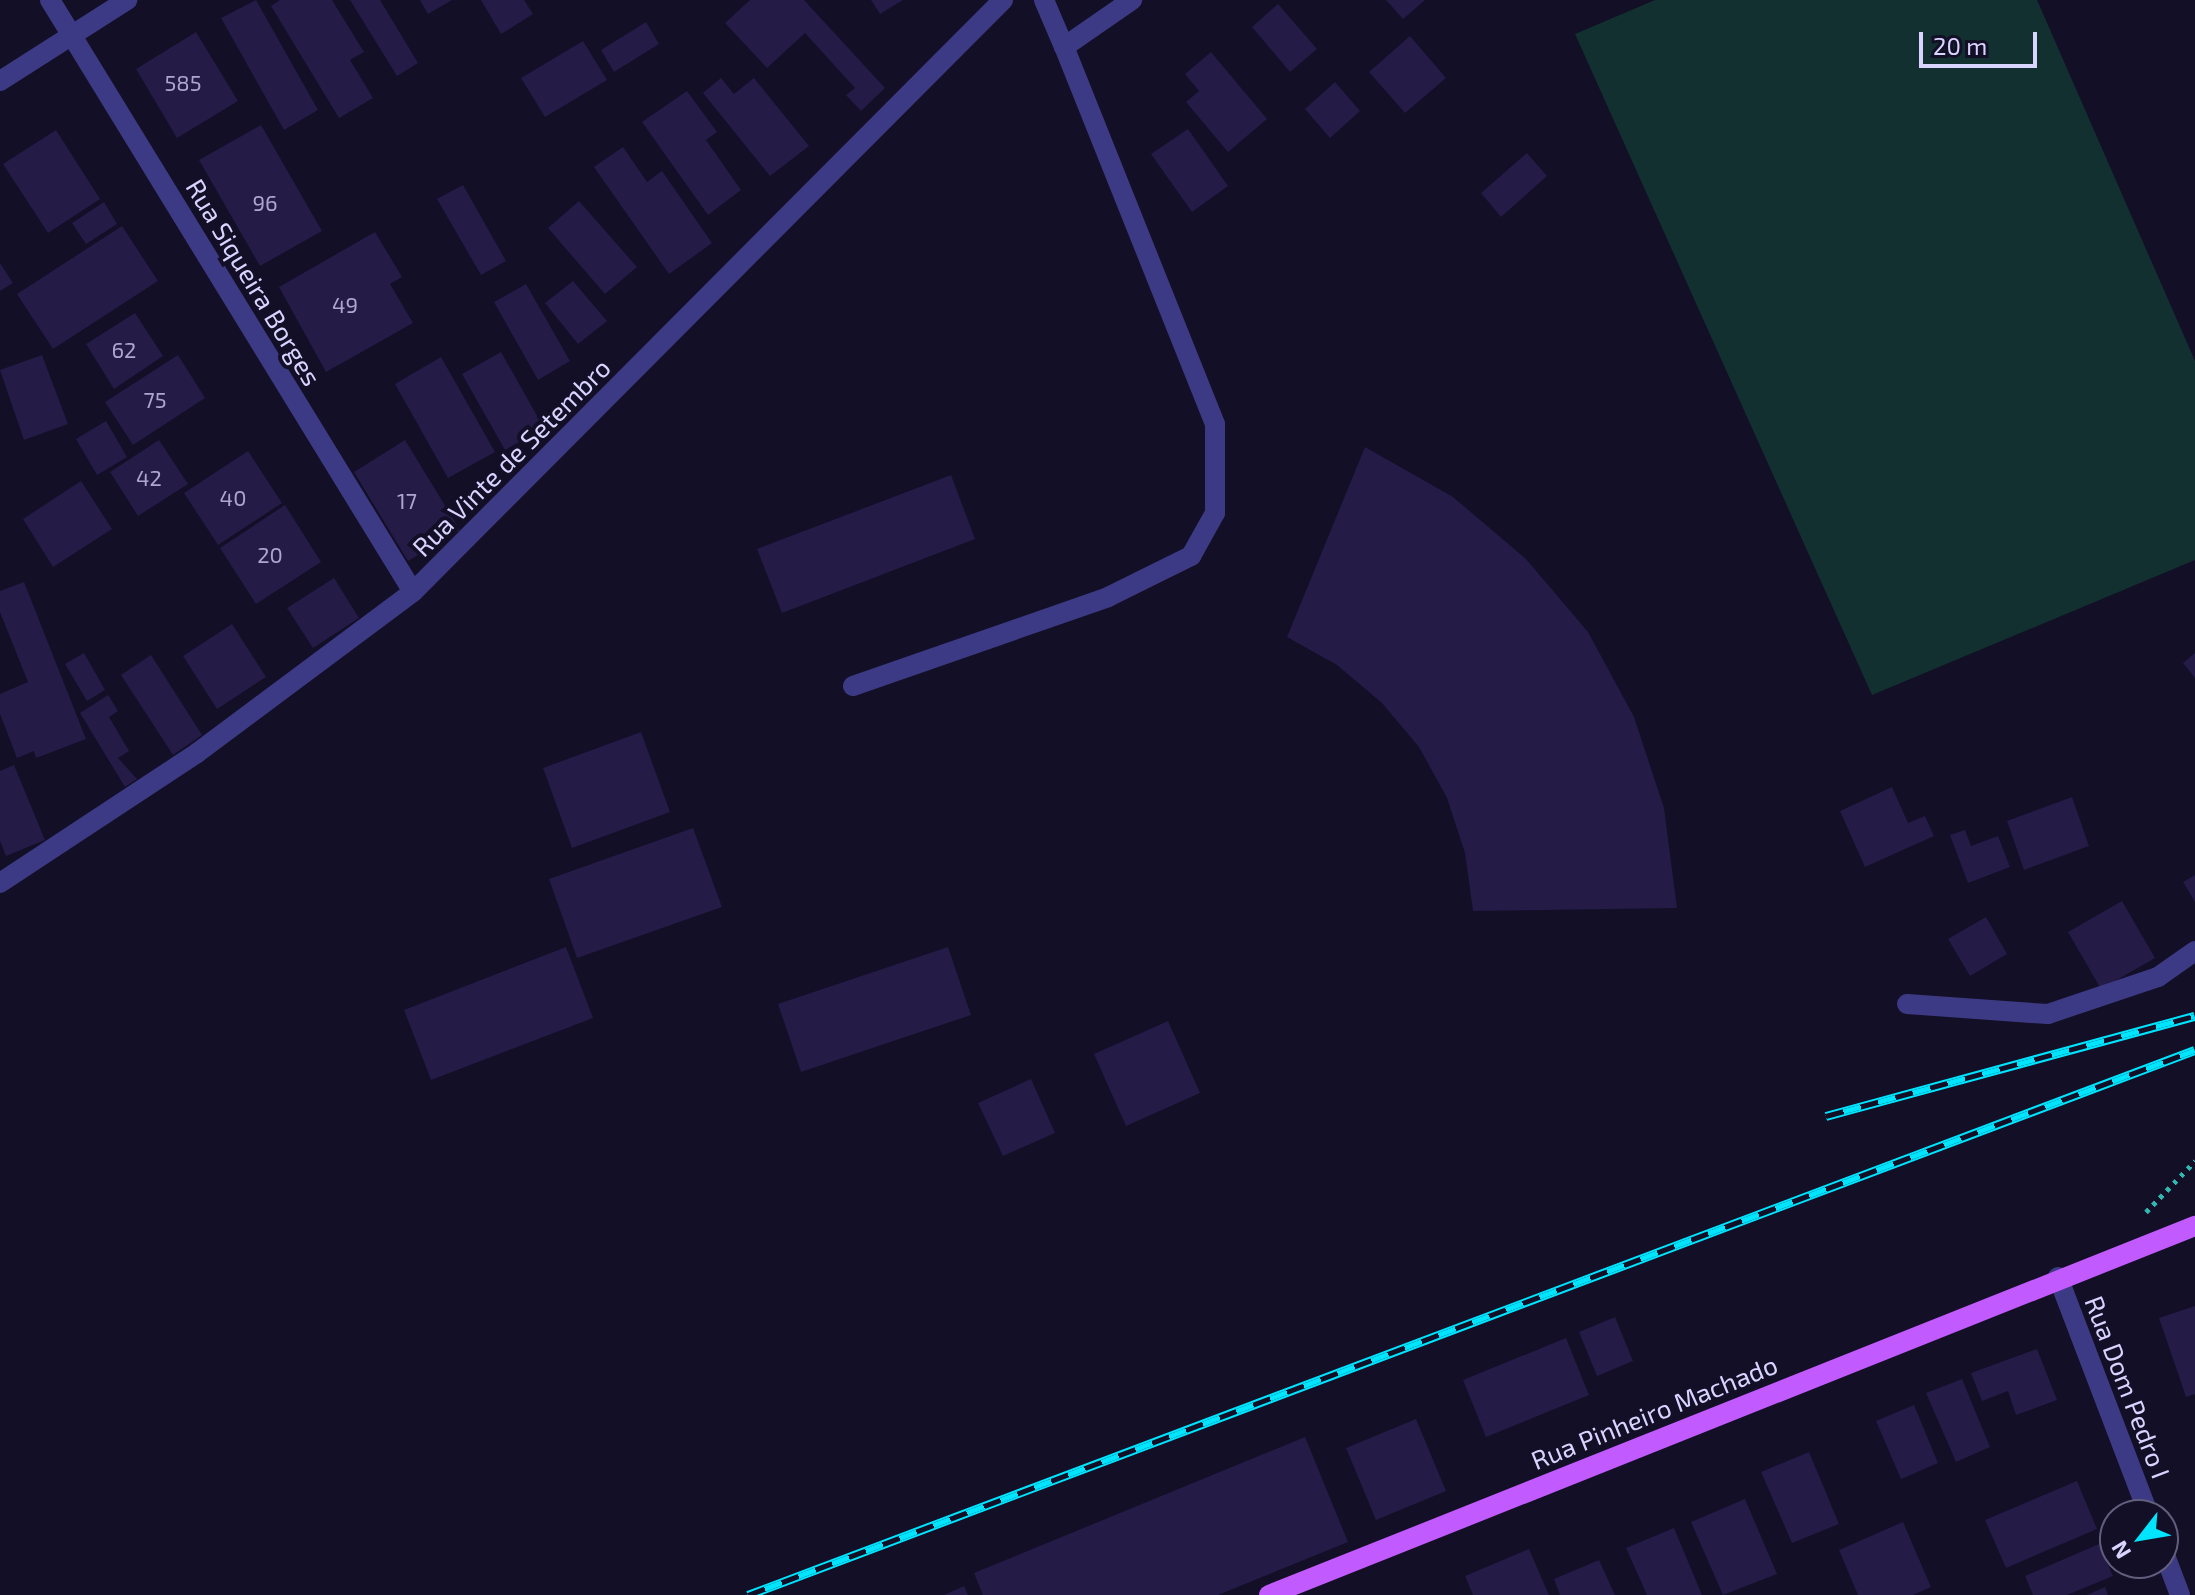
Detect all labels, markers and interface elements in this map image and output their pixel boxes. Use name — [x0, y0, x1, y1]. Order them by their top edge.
scale bar — [1923, 16, 2041, 66]
text: 20 m — [1933, 31, 1987, 60]
house number: 585 — [165, 70, 201, 96]
street label: Rua Siqueira Borges — [180, 173, 328, 391]
house number: 96 — [252, 190, 278, 216]
house number: 49 — [332, 292, 358, 318]
house number: 62 — [112, 337, 136, 363]
street label: Rua Vinte de Setembro — [405, 351, 617, 563]
house number: 75 — [143, 387, 167, 413]
house number: 42 — [136, 465, 162, 491]
house number: 40 — [220, 485, 246, 511]
house number: 17 — [397, 488, 417, 514]
house number: 20 — [257, 542, 283, 568]
street label: Rua Dom Pedro I — [2079, 1291, 2177, 1483]
street label: Rua Pinheiro Machado — [1526, 1348, 1782, 1476]
north arrow — [2099, 1499, 2179, 1579]
text: N — [2105, 1537, 2135, 1564]

